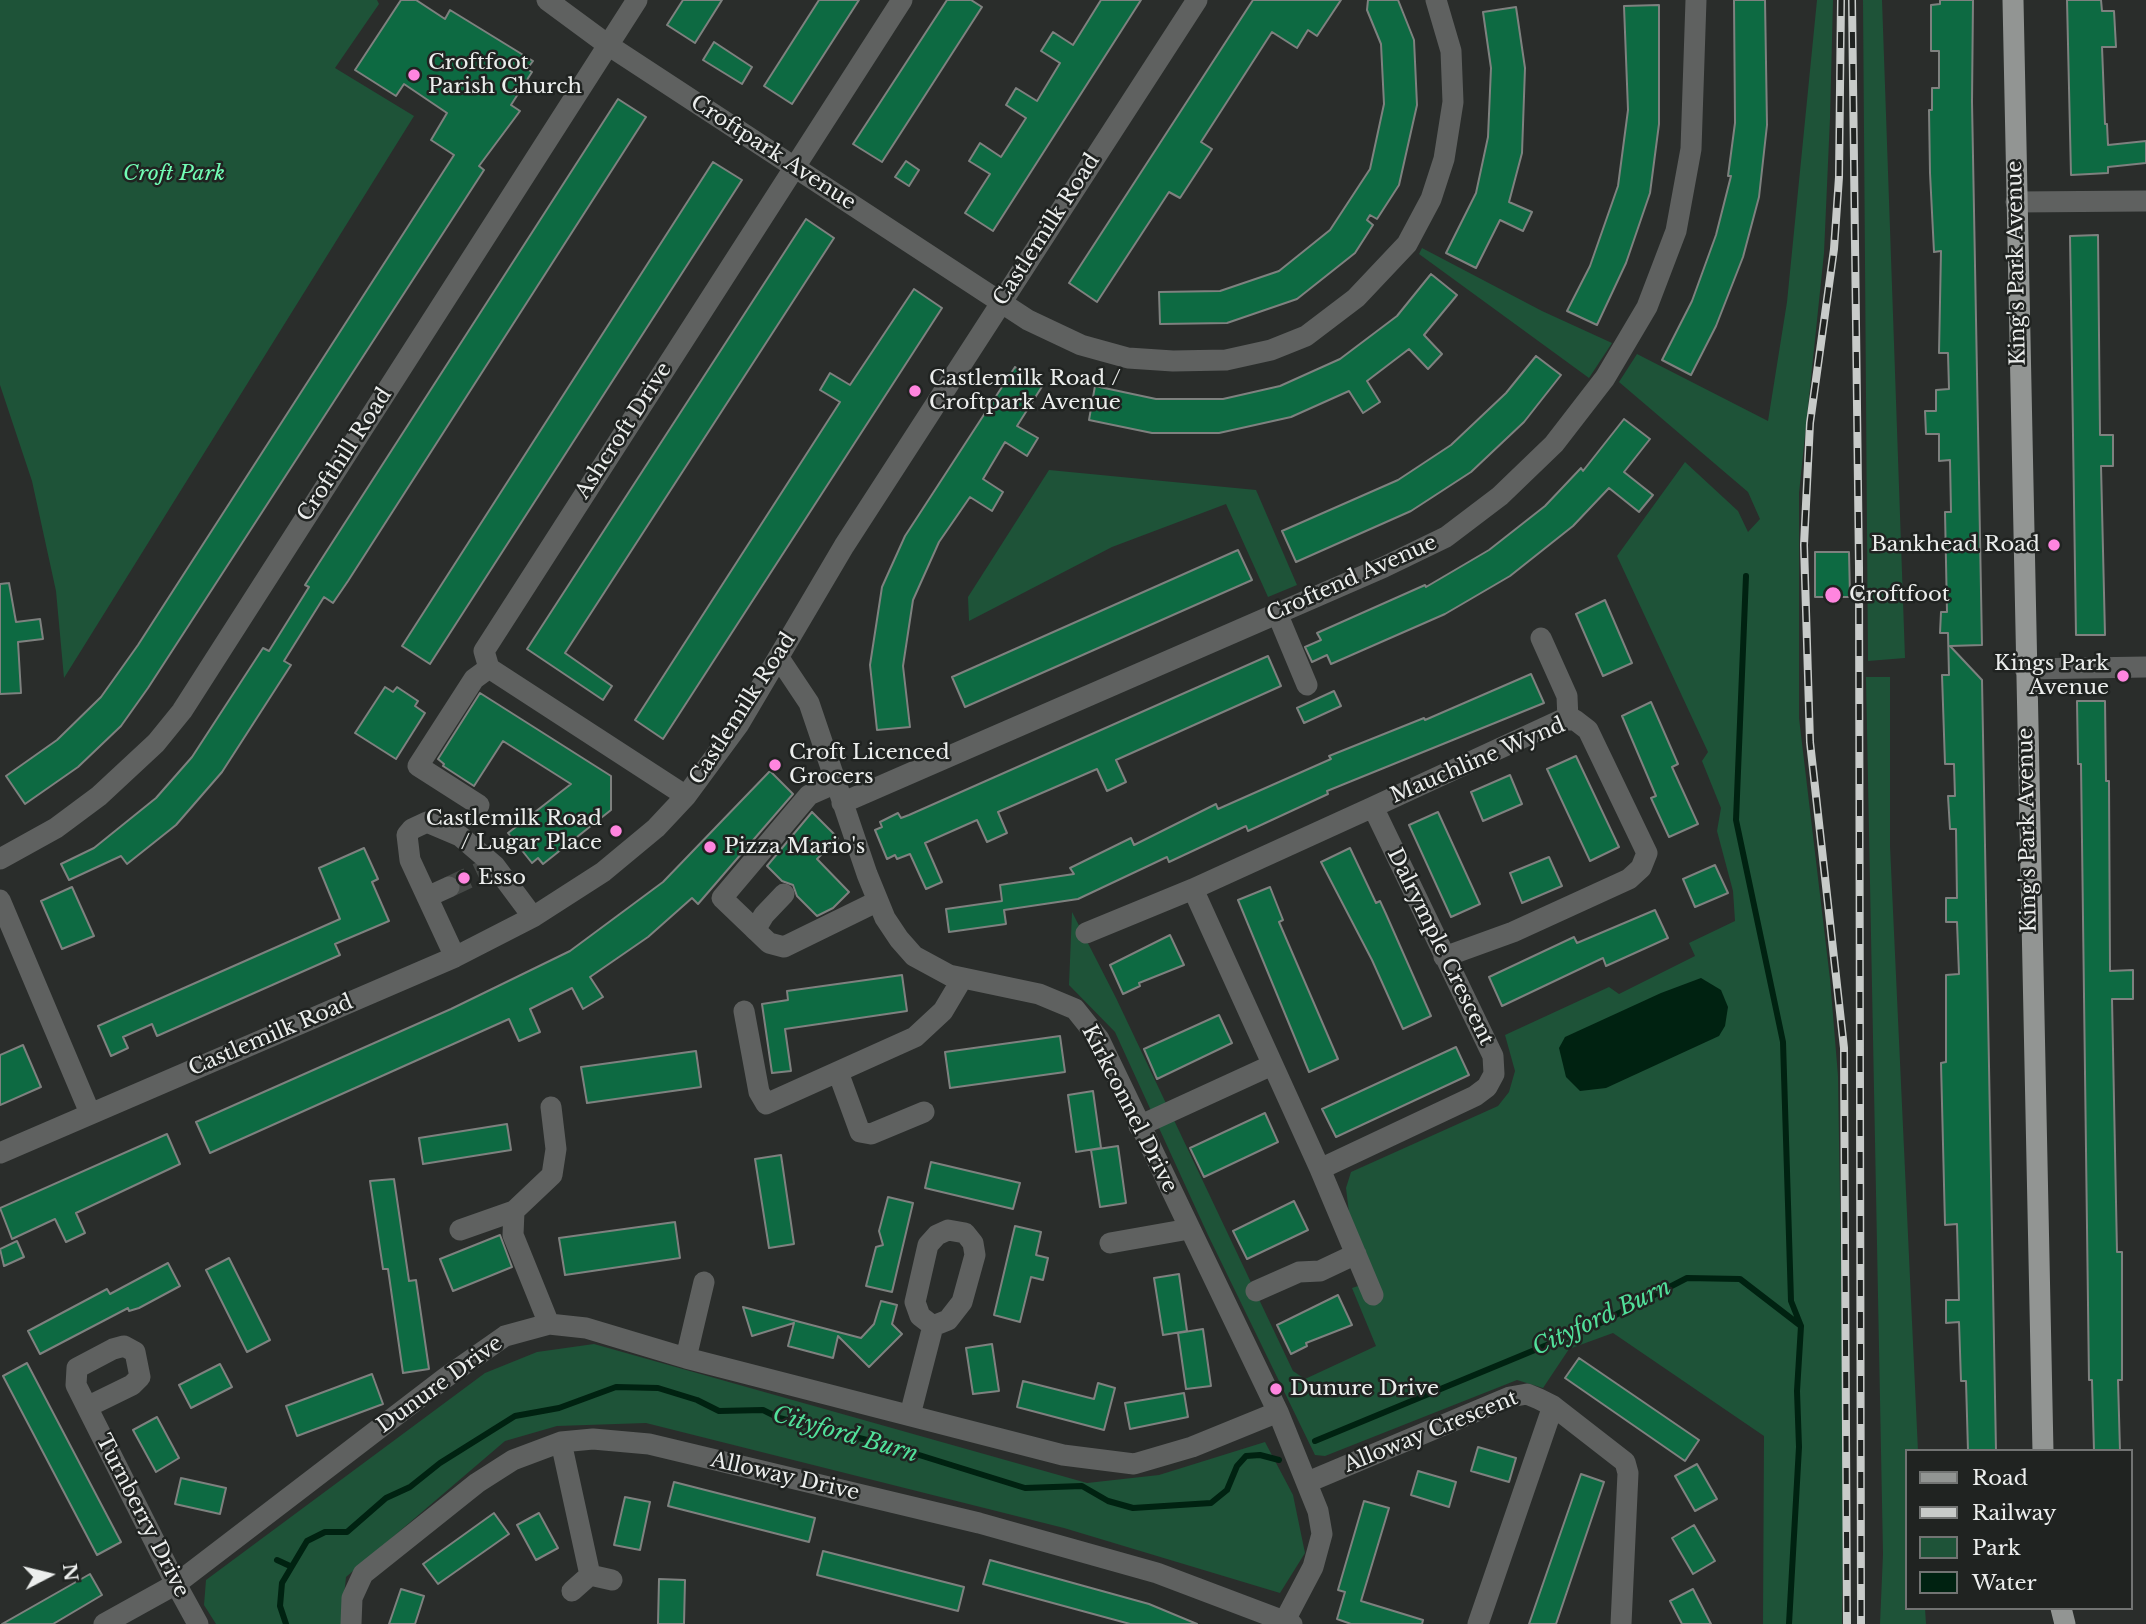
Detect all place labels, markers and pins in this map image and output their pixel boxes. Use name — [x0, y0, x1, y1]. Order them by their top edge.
place label: Croftfoot Parish Church — [428, 50, 582, 100]
marker: Croftfoot Parish Church — [406, 67, 422, 83]
place label: Castlemilk Road / Croftpark Avenue — [929, 366, 1121, 416]
marker: Castlemilk Road / Croftpark Avenue — [907, 383, 923, 399]
place label: Bankhead Road — [1871, 532, 2040, 558]
marker: Bankhead Road — [2046, 537, 2062, 553]
place label: Croftfoot — [1849, 582, 1950, 608]
marker: Croftfoot — [1823, 585, 1843, 605]
place label: Kings Park Avenue — [1994, 651, 2109, 701]
marker: Kings Park Avenue — [2115, 668, 2131, 684]
place label: Croft Licenced Grocers — [789, 740, 950, 790]
marker: Croft Licenced Grocers — [767, 757, 783, 773]
place label: Castlemilk Road / Lugar Place — [426, 806, 602, 856]
marker: Castlemilk Road / Lugar Place — [608, 823, 624, 839]
place label: Pizza Mario's — [724, 834, 865, 860]
marker: Pizza Mario's — [702, 839, 718, 855]
place label: Esso — [478, 865, 526, 891]
marker: Esso — [456, 870, 472, 886]
place label: Dunure Drive — [1290, 1376, 1439, 1402]
marker: Dunure Drive — [1268, 1381, 1284, 1397]

